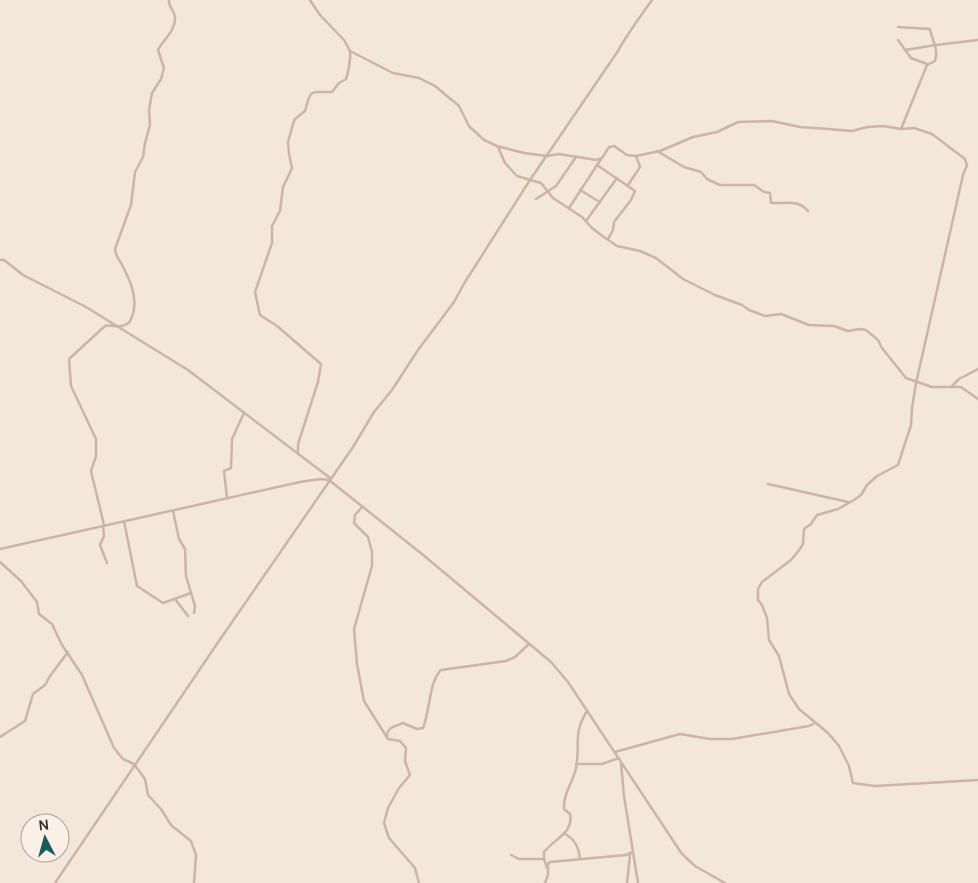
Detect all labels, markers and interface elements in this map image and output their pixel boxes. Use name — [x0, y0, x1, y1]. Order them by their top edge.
north arrow — [20, 813, 70, 863]
text: N — [38, 815, 50, 835]

